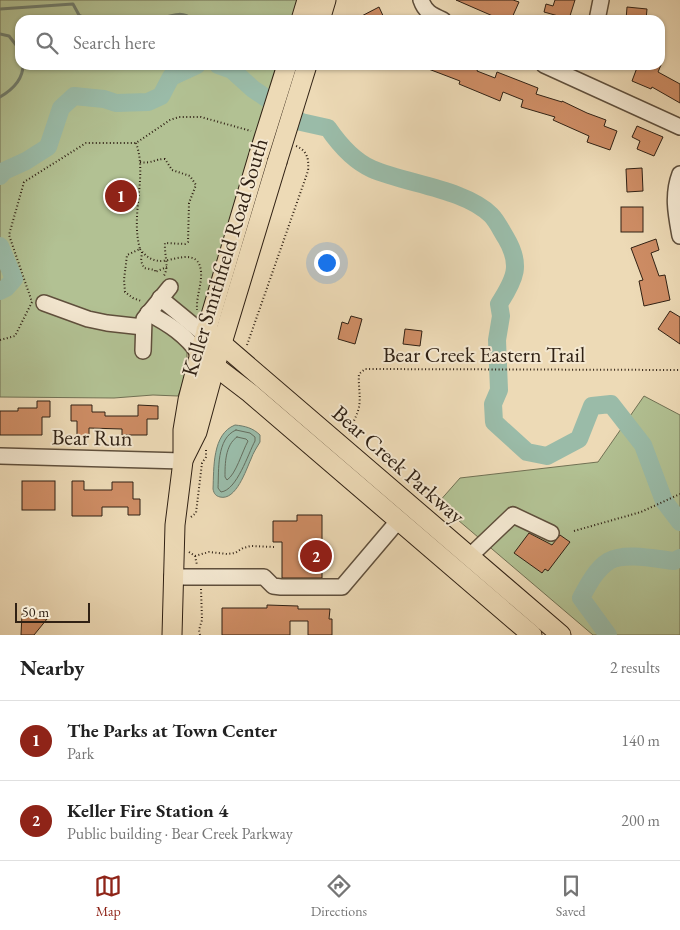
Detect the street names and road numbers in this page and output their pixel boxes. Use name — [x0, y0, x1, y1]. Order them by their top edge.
street label: Keller Smithfield Road South — [174, 135, 275, 380]
street label: Bear Creek Eastern Trail — [383, 340, 585, 369]
street label: Bear Creek Parkway — [326, 399, 472, 530]
street label: Bear Run — [51, 422, 133, 453]

